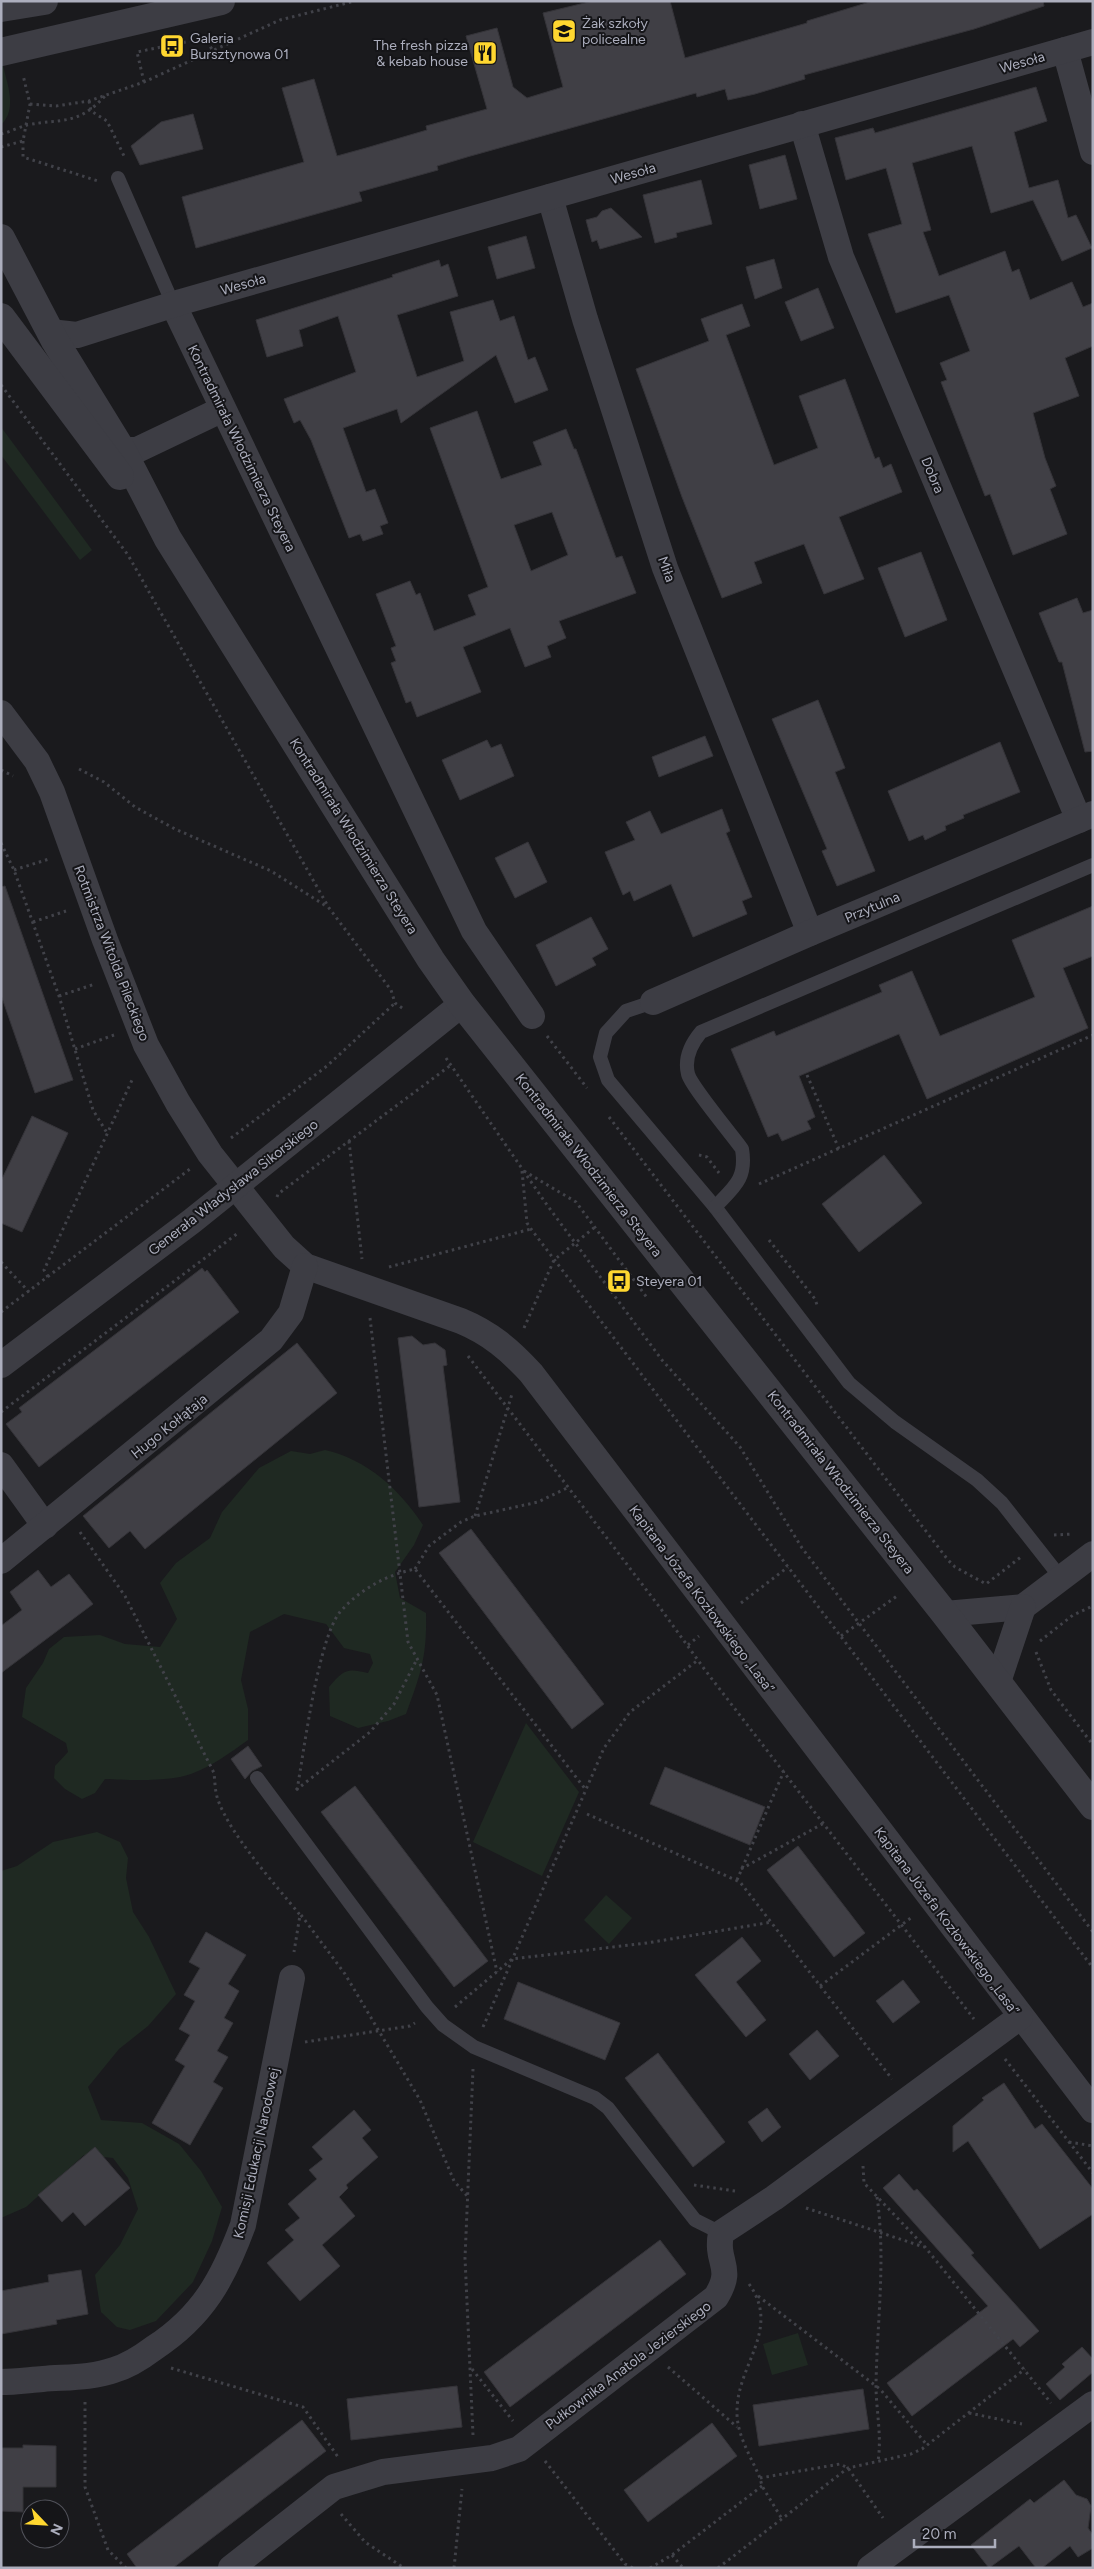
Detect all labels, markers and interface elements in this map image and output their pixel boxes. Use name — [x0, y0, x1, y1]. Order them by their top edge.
place label: Żak szkoły policealne — [582, 15, 648, 48]
school or university icon: Żak szkoły policealne — [551, 18, 577, 44]
place label: Galeria Bursztynowa 01 — [190, 30, 289, 63]
bus stop icon: Galeria Bursztynowa 01 — [159, 33, 185, 59]
place label: The fresh pizza & kebab house — [374, 37, 468, 70]
restaurant icon: The fresh pizza & kebab house — [472, 40, 498, 66]
street label: Wesoła — [998, 48, 1047, 77]
street label: Wesoła — [609, 159, 658, 188]
street label: Wesoła — [219, 270, 268, 299]
street label: Kontradmirała Włodzimierza Steyera — [184, 342, 299, 554]
street label: Dobra — [917, 454, 948, 496]
street label: Miła — [654, 554, 679, 584]
street label: Kontradmirała Włodzimierza Steyera — [286, 735, 421, 938]
street label: Rotmistrza Witolda Pileckiego — [70, 863, 153, 1044]
street label: Przytulna — [842, 888, 902, 927]
street label: Kontradmirała Włodzimierza Steyera — [512, 1070, 666, 1260]
street label: Generała Władysława Sikorskiego — [145, 1116, 322, 1259]
bus stop icon: Steyera 01 — [606, 1268, 632, 1294]
place label: Steyera 01 — [636, 1273, 702, 1290]
street label: Kontradmirała Włodzimierza Steyera — [764, 1387, 918, 1577]
street label: Hugo Kołłątaja — [128, 1391, 211, 1462]
street label: Kapitana Józefa Kozłowskiego „Lasa” — [625, 1502, 778, 1697]
street label: Kapitana Józefa Kozłowskiego „Lasa” — [870, 1824, 1023, 2019]
street label: Komisji Edukacji Narodowej — [230, 2066, 283, 2240]
street label: Pułkownika Anatola Jezierskiego — [542, 2298, 714, 2433]
north arrow — [20, 2499, 70, 2549]
scale bar — [914, 2516, 995, 2548]
text: N — [46, 2521, 66, 2538]
text: 20 m — [922, 2525, 956, 2543]

